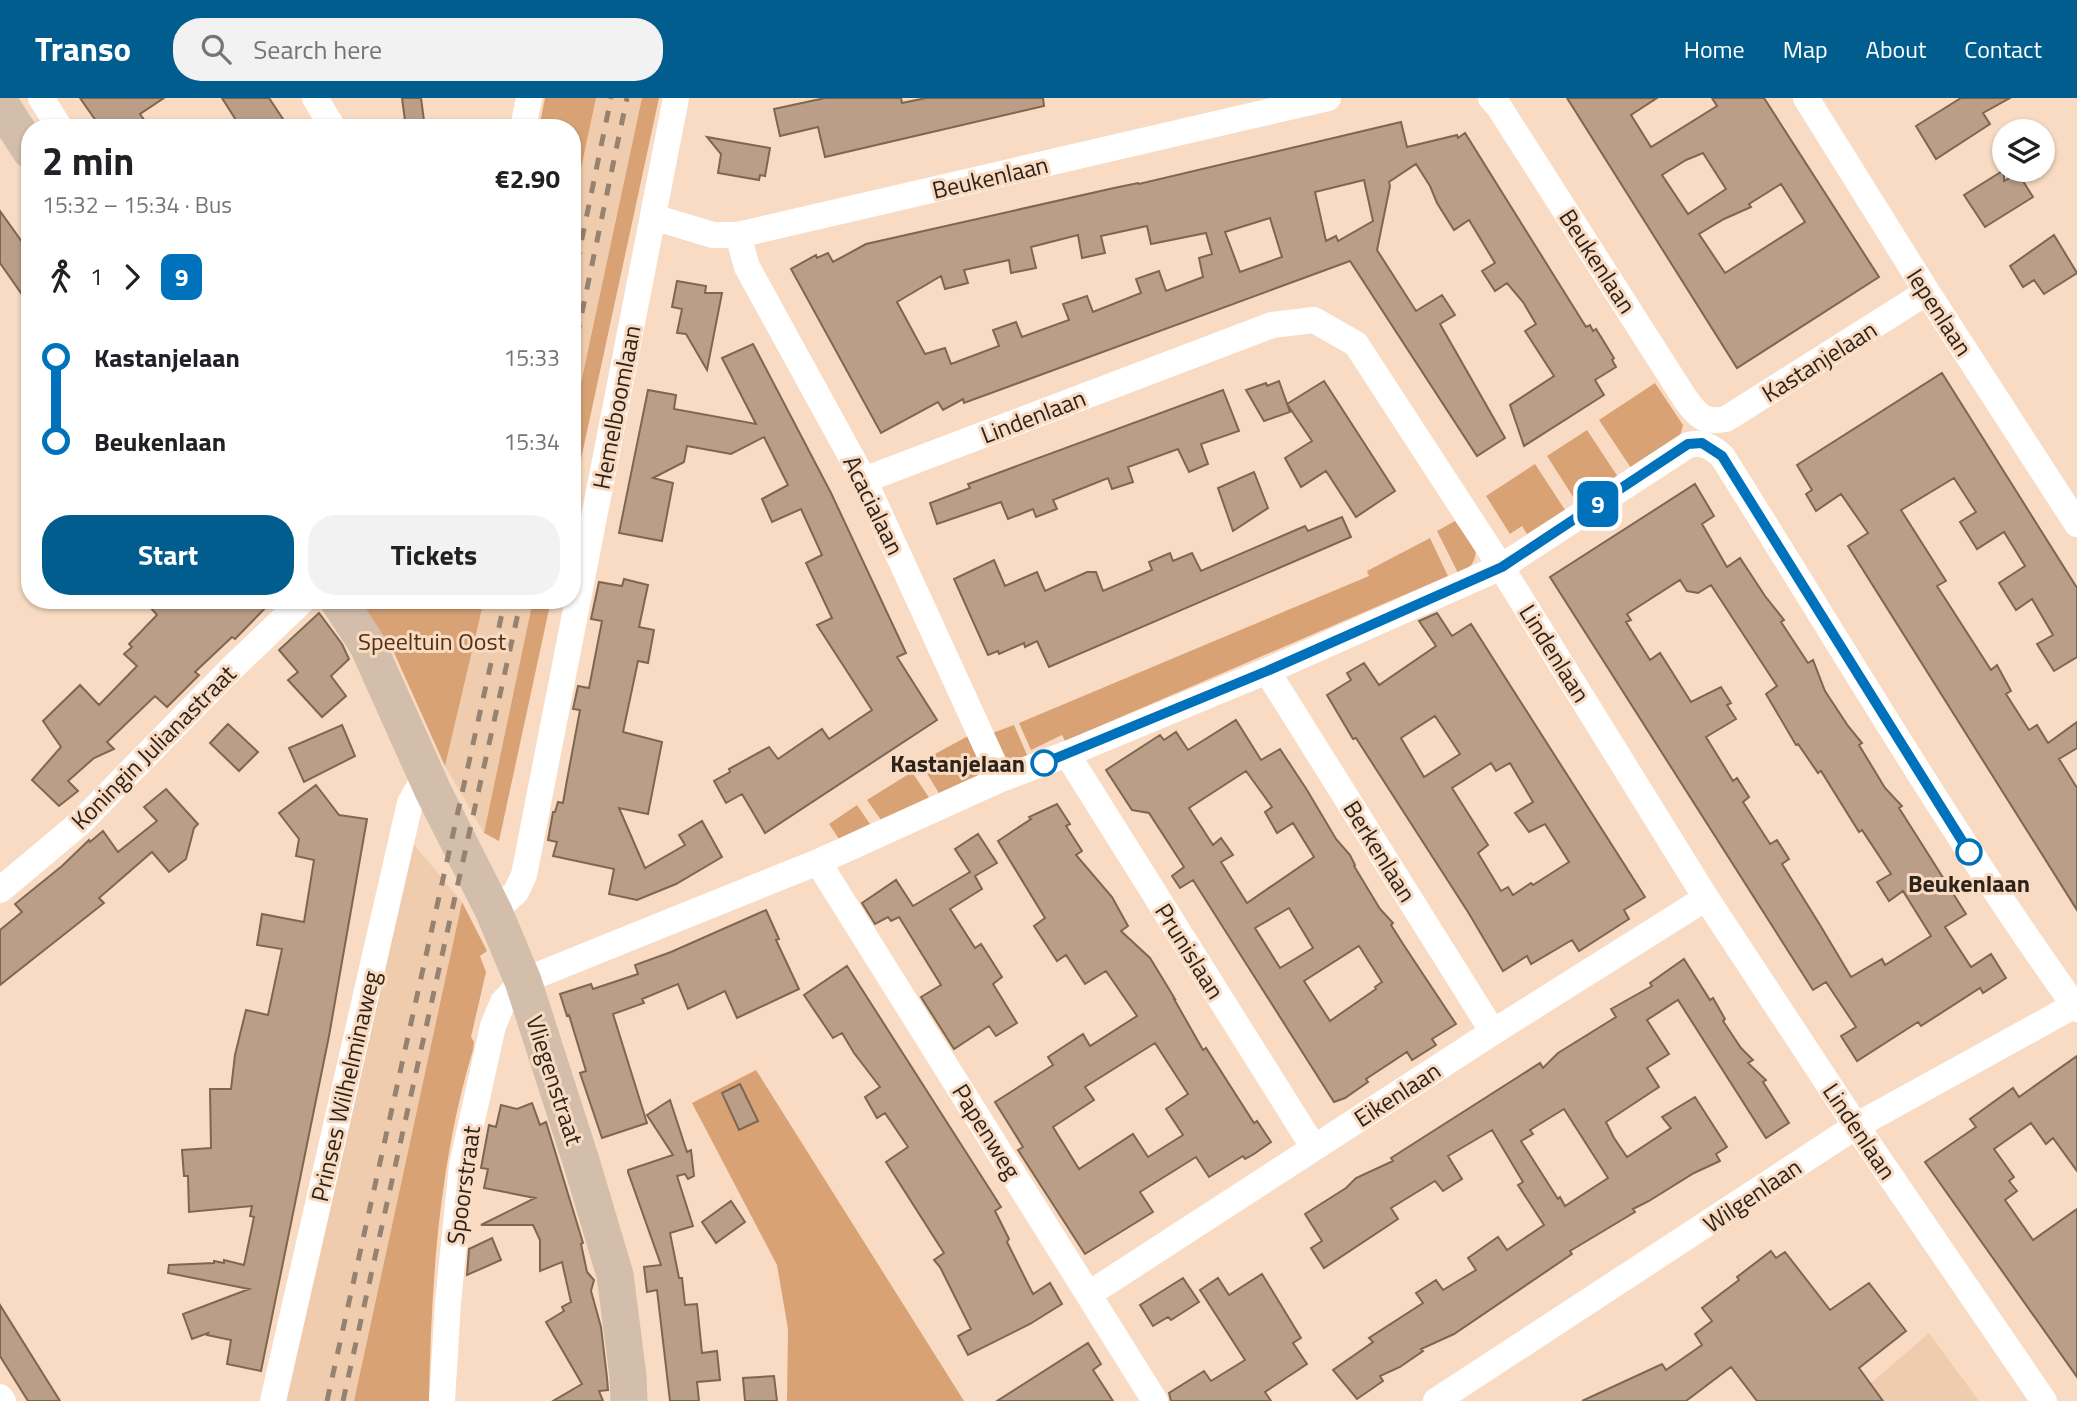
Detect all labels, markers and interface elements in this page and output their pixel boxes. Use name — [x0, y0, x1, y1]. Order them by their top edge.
search box — [173, 18, 663, 81]
text: Transo — [35, 24, 131, 74]
icon: search — [197, 30, 235, 68]
text: Search here — [253, 30, 382, 69]
text: Home — [1684, 31, 1745, 67]
text: Map — [1783, 31, 1828, 67]
text: About — [1866, 31, 1926, 67]
text: Contact — [1964, 31, 2042, 67]
map controls — [1992, 119, 2055, 182]
button: layers — [1992, 119, 2055, 182]
text: 2 min — [42, 132, 134, 190]
street label: Beukenlaan — [928, 146, 1052, 208]
text: €2.90 — [495, 159, 560, 198]
text: 15:32 – 15:34 · Bus — [42, 187, 232, 222]
street label: Beukenlaan — [1551, 202, 1645, 320]
icon: walk — [42, 258, 80, 296]
icon: forward — [113, 258, 151, 296]
text: 1 — [90, 259, 103, 294]
text: 9 — [175, 259, 188, 295]
street label: Iepenlaan — [1898, 261, 1982, 363]
street label: Kastanjelaan — [1754, 311, 1884, 411]
street label: Hemelboomlaan — [582, 322, 650, 492]
text: Kastanjelaan — [94, 338, 240, 377]
text: 15:33 — [503, 340, 560, 375]
street label: Lindenlaan — [975, 380, 1091, 452]
text: Beukenlaan — [94, 422, 226, 461]
text: 15:34 — [503, 424, 560, 459]
street label: Acacialaan — [834, 449, 914, 561]
line badge: 9 — [1575, 481, 1621, 527]
text: 9 — [1591, 486, 1605, 522]
button: Start — [42, 515, 294, 595]
button: Tickets — [308, 515, 560, 595]
street label: Lindenlaan — [1511, 597, 1599, 709]
park label: Speeltuin Oost — [358, 623, 507, 659]
street label: Koningin Julianastraat — [62, 656, 244, 838]
place label: Kastanjelaan — [890, 745, 1025, 781]
marker: Kastanjelaan — [1031, 750, 1057, 776]
street label: Berkenlaan — [1335, 793, 1425, 909]
marker: Beukenlaan — [1956, 839, 1982, 865]
place label: Beukenlaan — [1908, 865, 2030, 901]
street label: Prunislaan — [1146, 896, 1234, 1006]
street label: Prinses Wilhelminaweg — [301, 967, 389, 1205]
street label: Vliegenstraat — [517, 1010, 593, 1150]
street label: Eikenlaan — [1346, 1052, 1448, 1136]
street label: Lindenlaan — [1814, 1075, 1906, 1187]
street label: Papenweg — [944, 1076, 1030, 1186]
street label: Spoorstraat — [437, 1123, 489, 1247]
street label: Wilgenlaan — [1696, 1149, 1808, 1241]

